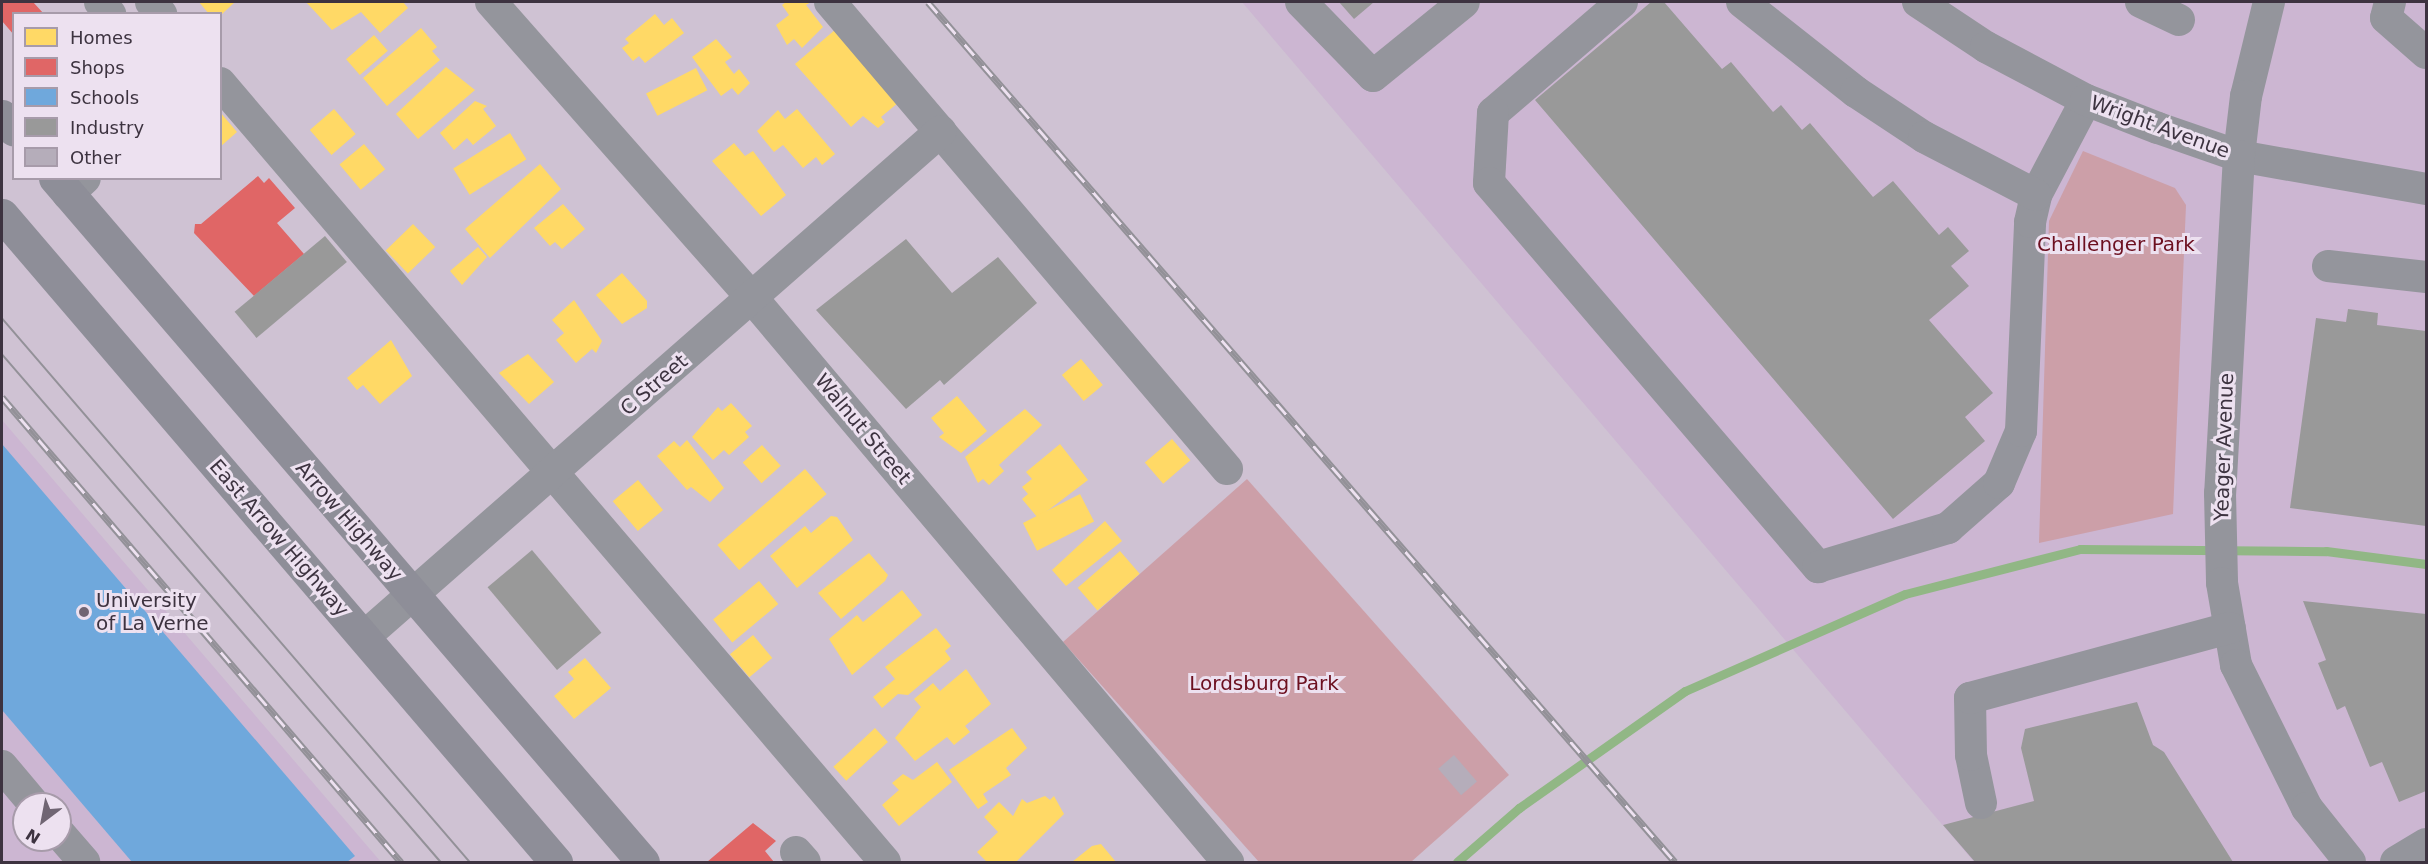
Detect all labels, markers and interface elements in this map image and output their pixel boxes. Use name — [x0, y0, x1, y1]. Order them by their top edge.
legend — [12, 12, 222, 180]
text: Homes — [70, 27, 133, 48]
text: Shops — [70, 57, 125, 78]
text: Schools — [70, 87, 139, 108]
street label: Wright Avenue — [2087, 91, 2233, 163]
text: Industry — [70, 117, 144, 138]
text: Other — [70, 147, 121, 168]
park label: Challenger Park — [2037, 232, 2195, 256]
street label: C Street — [616, 349, 692, 421]
street label: Walnut Street — [810, 369, 916, 489]
street label: Yeager Avenue — [2209, 373, 2239, 521]
street label: East Arrow Highway — [204, 455, 354, 621]
street label: Arrow Highway — [291, 456, 407, 586]
place label: University of La Verne — [96, 588, 209, 635]
marker: University of La Verne — [77, 605, 91, 619]
park label: Lordsburg Park — [1189, 671, 1339, 695]
north arrow — [12, 792, 72, 852]
text: N — [23, 824, 44, 848]

